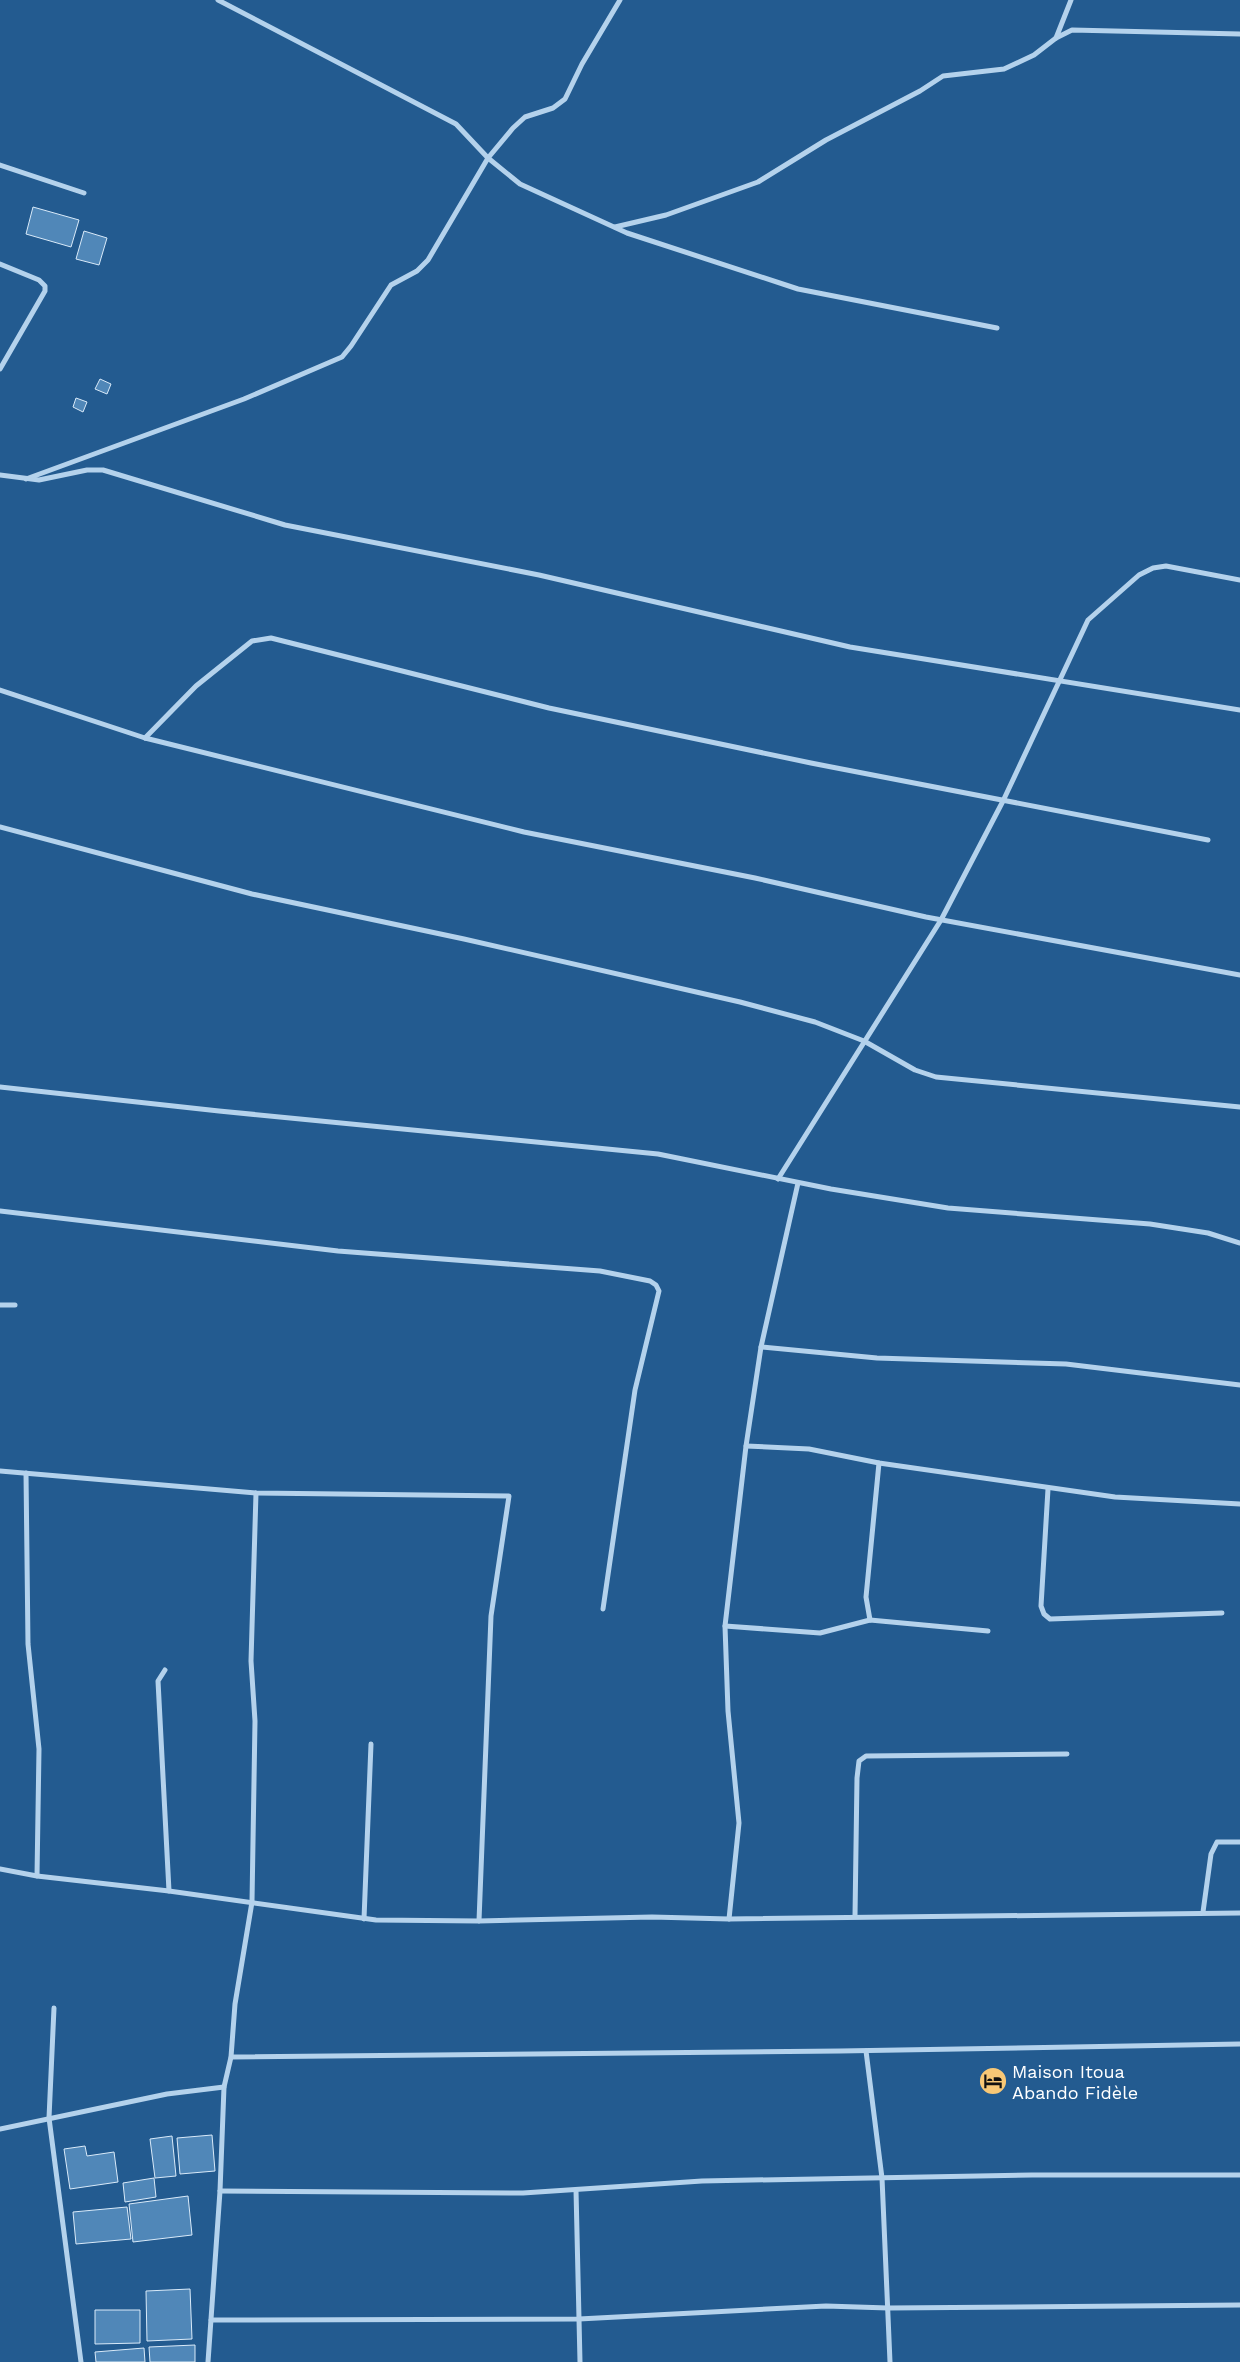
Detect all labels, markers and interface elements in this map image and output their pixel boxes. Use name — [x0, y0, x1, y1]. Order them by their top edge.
place label: Maison Itoua Abando Fidèle — [1012, 2061, 1138, 2103]
hotel icon: Maison Itoua Abando Fidèle — [978, 2066, 1008, 2096]

